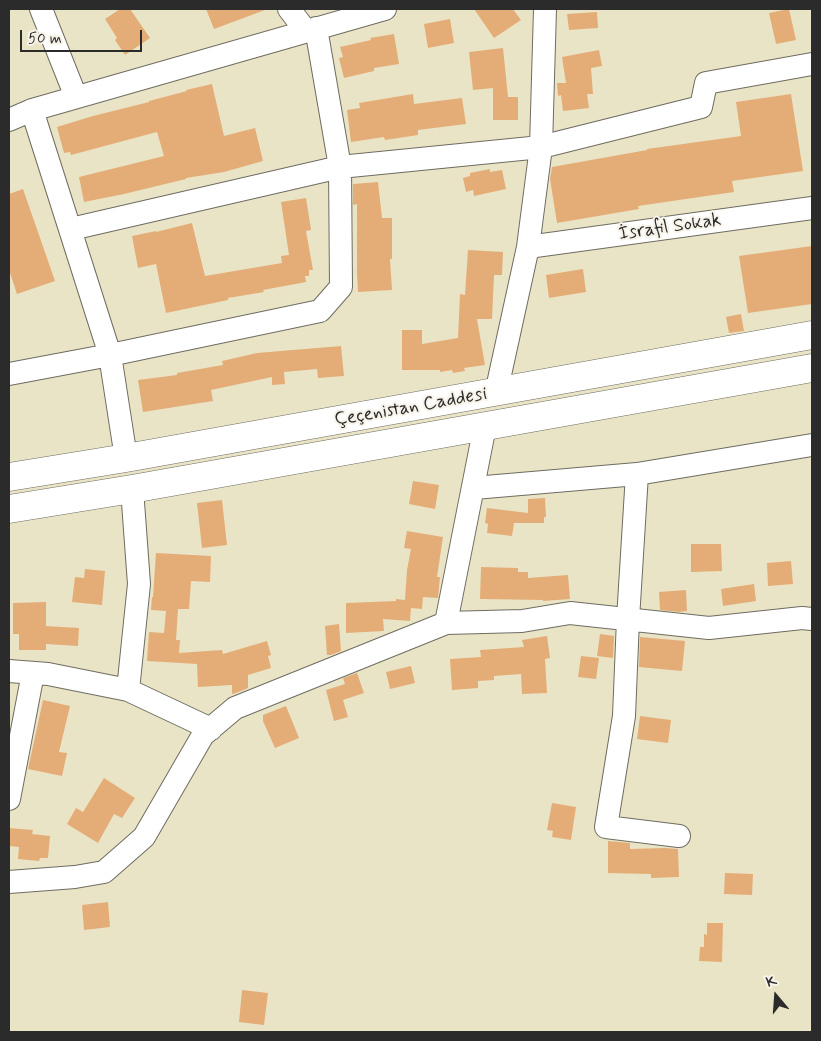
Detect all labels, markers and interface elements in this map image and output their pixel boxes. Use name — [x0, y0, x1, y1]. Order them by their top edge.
scale bar — [22, 20, 145, 52]
text: 50 m — [28, 29, 62, 49]
street label: İsrafil Sokak — [617, 210, 723, 246]
street label: Çeçenistan Caddesi — [333, 383, 489, 433]
north arrow — [751, 971, 801, 1021]
text: K — [764, 972, 779, 992]

